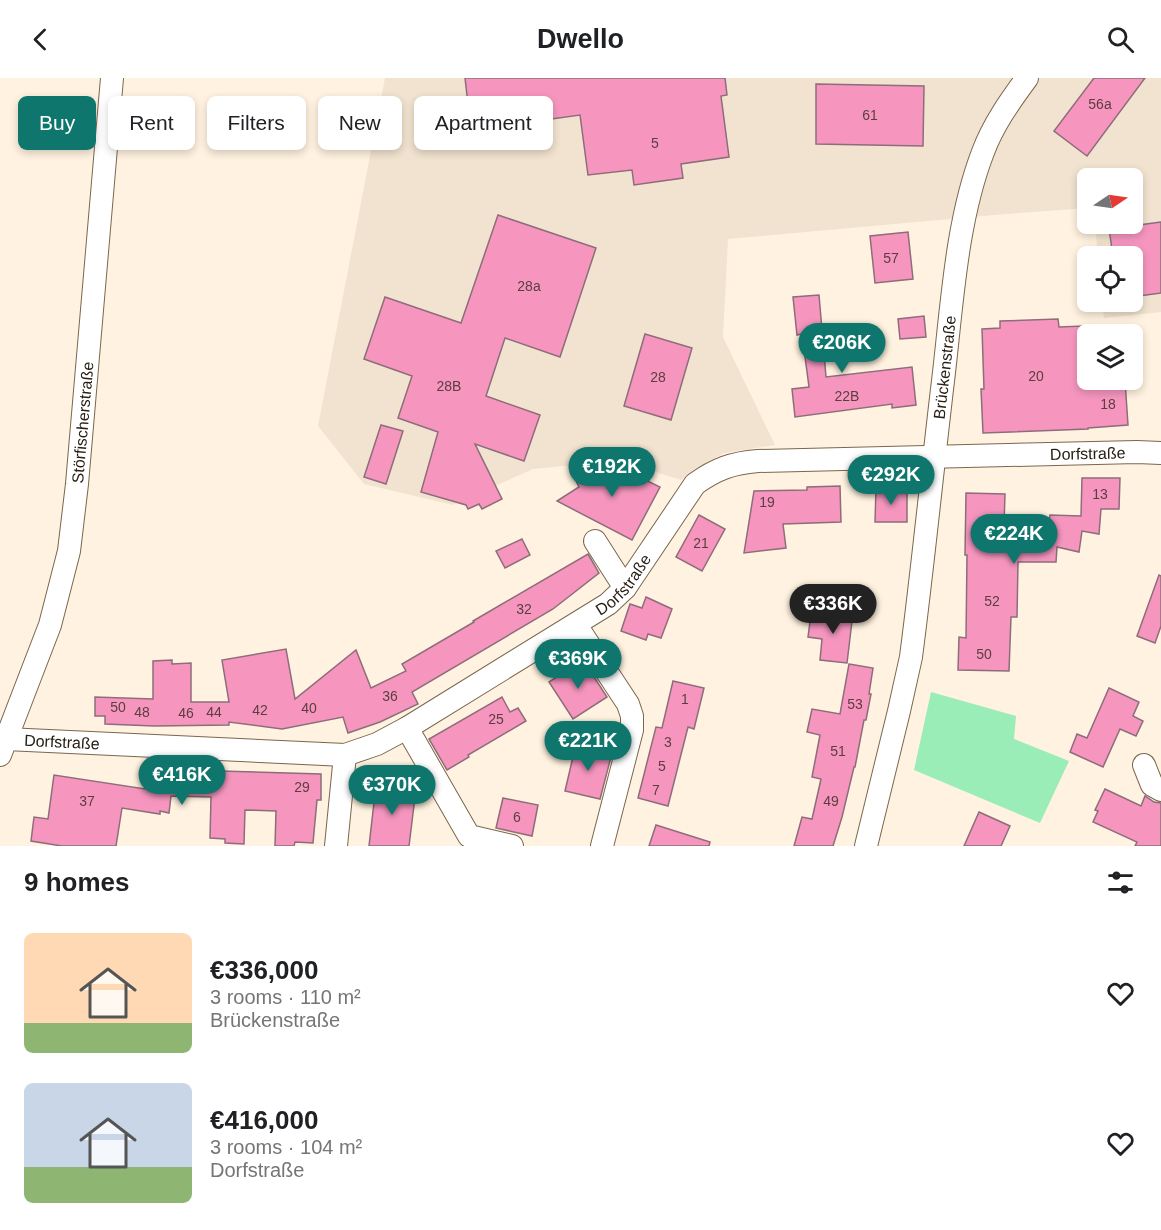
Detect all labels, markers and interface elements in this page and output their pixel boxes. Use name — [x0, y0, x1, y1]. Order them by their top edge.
icon: back — [24, 23, 57, 56]
icon: search — [1104, 23, 1137, 56]
text: Dwello — [537, 24, 624, 54]
chip: Buy — [18, 96, 96, 150]
chip: Rent — [108, 96, 195, 150]
chip: Filters — [207, 96, 306, 150]
chip: New — [318, 96, 402, 150]
chip: Apartment — [414, 96, 553, 150]
house number: 56a — [1088, 96, 1112, 112]
house number: 61 — [862, 107, 878, 123]
house number: 5 — [651, 135, 659, 151]
north arrow — [1077, 168, 1143, 234]
map controls — [1077, 168, 1143, 390]
button: locate — [1077, 246, 1143, 312]
house number: 57 — [883, 250, 899, 266]
house number: 28a — [517, 278, 541, 294]
street label: Brückenstraße — [931, 315, 959, 420]
pin: €206K — [800, 323, 884, 374]
button: layers — [1077, 324, 1143, 390]
text: €206K — [813, 331, 871, 353]
street label: Störfischerstraße — [69, 361, 97, 484]
house number: 20 — [1028, 368, 1044, 384]
house number: 28 — [650, 369, 666, 385]
house number: 28B — [437, 378, 461, 394]
house number: 22B — [835, 388, 859, 404]
house number: 18 — [1100, 396, 1116, 412]
street label: Dorfstraße — [1050, 444, 1126, 463]
pin: €192K — [570, 447, 654, 498]
text: €192K — [583, 455, 641, 477]
pin: €292K — [849, 455, 933, 506]
text: €292K — [862, 463, 920, 485]
house number: 13 — [1092, 486, 1108, 502]
house number: 19 — [759, 494, 775, 510]
pin: €224K — [972, 514, 1056, 565]
text: €224K — [985, 522, 1043, 544]
house number: 21 — [693, 535, 709, 551]
street label: Dorfstraße — [593, 551, 654, 619]
pin: €336K — [791, 584, 875, 635]
text: €336K — [804, 592, 862, 614]
house number: 52 — [984, 593, 1000, 609]
house number: 32 — [516, 601, 532, 617]
pin: €369K — [536, 639, 620, 690]
house number: 50 — [976, 646, 992, 662]
text: €369K — [549, 647, 607, 669]
house number: 36 — [382, 688, 398, 704]
house number: 1 — [681, 691, 689, 707]
house number: 53 — [847, 696, 863, 712]
house number: 50 — [110, 699, 126, 715]
house number: 40 — [301, 700, 317, 716]
house number: 42 — [252, 702, 268, 718]
house number: 48 — [134, 704, 150, 720]
house number: 44 — [206, 704, 222, 720]
house number: 46 — [178, 705, 194, 721]
house number: 25 — [488, 711, 504, 727]
pin: €221K — [546, 721, 630, 772]
text: €221K — [559, 729, 617, 751]
street label: Dorfstraße — [24, 732, 100, 752]
house number: 3 — [664, 734, 672, 750]
house number: 51 — [830, 743, 846, 759]
pin: €416K — [140, 755, 224, 806]
house number: 5 — [658, 758, 666, 774]
text: €416K — [153, 763, 211, 785]
pin: €370K — [350, 765, 434, 816]
text: €370K — [363, 773, 421, 795]
house number: 29 — [294, 779, 310, 795]
house number: 7 — [652, 782, 660, 798]
house number: 37 — [79, 793, 95, 809]
house number: 49 — [823, 793, 839, 809]
house number: 6 — [513, 809, 521, 825]
icon: filters — [1104, 866, 1137, 899]
text: 9 homes — [24, 867, 130, 897]
text: €336,000 — [210, 955, 318, 985]
icon: home — [72, 957, 144, 1029]
icon: heart — [1104, 977, 1137, 1010]
text: 3 rooms · 110 m² — [210, 986, 361, 1008]
text: Brückenstraße — [210, 1009, 340, 1031]
text: €416,000 — [210, 1105, 318, 1135]
icon: home — [72, 1107, 144, 1179]
icon: heart — [1104, 1127, 1137, 1160]
text: 3 rooms · 104 m² — [210, 1136, 362, 1158]
text: Dorfstraße — [210, 1159, 304, 1181]

